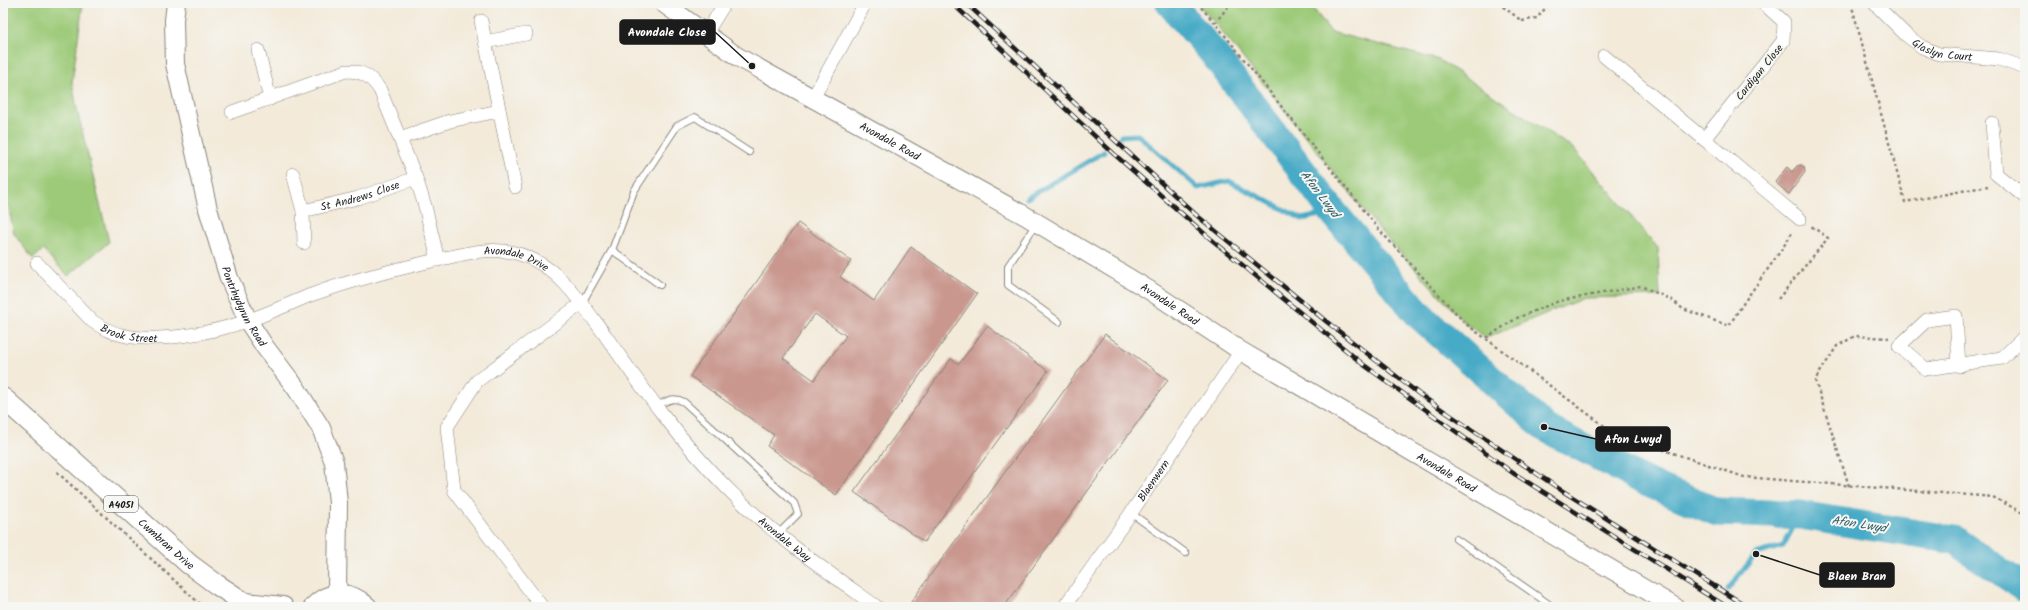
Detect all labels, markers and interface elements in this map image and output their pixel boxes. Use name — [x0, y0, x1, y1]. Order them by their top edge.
callout: Avondale Close — [620, 20, 715, 44]
text: Avondale Close — [628, 23, 706, 42]
street label: Glaslyn Court — [1908, 34, 1974, 67]
street label: Cardigan Close — [1731, 40, 1788, 105]
street label: Avondale Road — [856, 118, 924, 166]
water label: Afon Lwyd — [1296, 167, 1345, 224]
street label: St Andrews Close — [319, 176, 402, 217]
street label: Avondale Drive — [483, 242, 553, 277]
street label: Pontrhydyrun Road — [216, 264, 271, 351]
street label: Avondale Road — [1137, 279, 1203, 331]
street label: Brook Street — [97, 320, 159, 348]
callout: Afon Lwyd — [1596, 427, 1670, 451]
text: Afon Lwyd — [1604, 430, 1662, 449]
street label: Avondale Road — [1413, 448, 1480, 498]
street label: Blaenwern — [1133, 456, 1175, 506]
road number: A4051 — [104, 496, 138, 512]
water label: Afon Lwyd — [1830, 511, 1890, 539]
street label: Avondale Way — [753, 513, 815, 567]
street label: Cwmbran Drive — [133, 514, 198, 575]
callout: Blaen Bran — [1820, 563, 1894, 587]
text: Blaen Bran — [1828, 567, 1887, 586]

